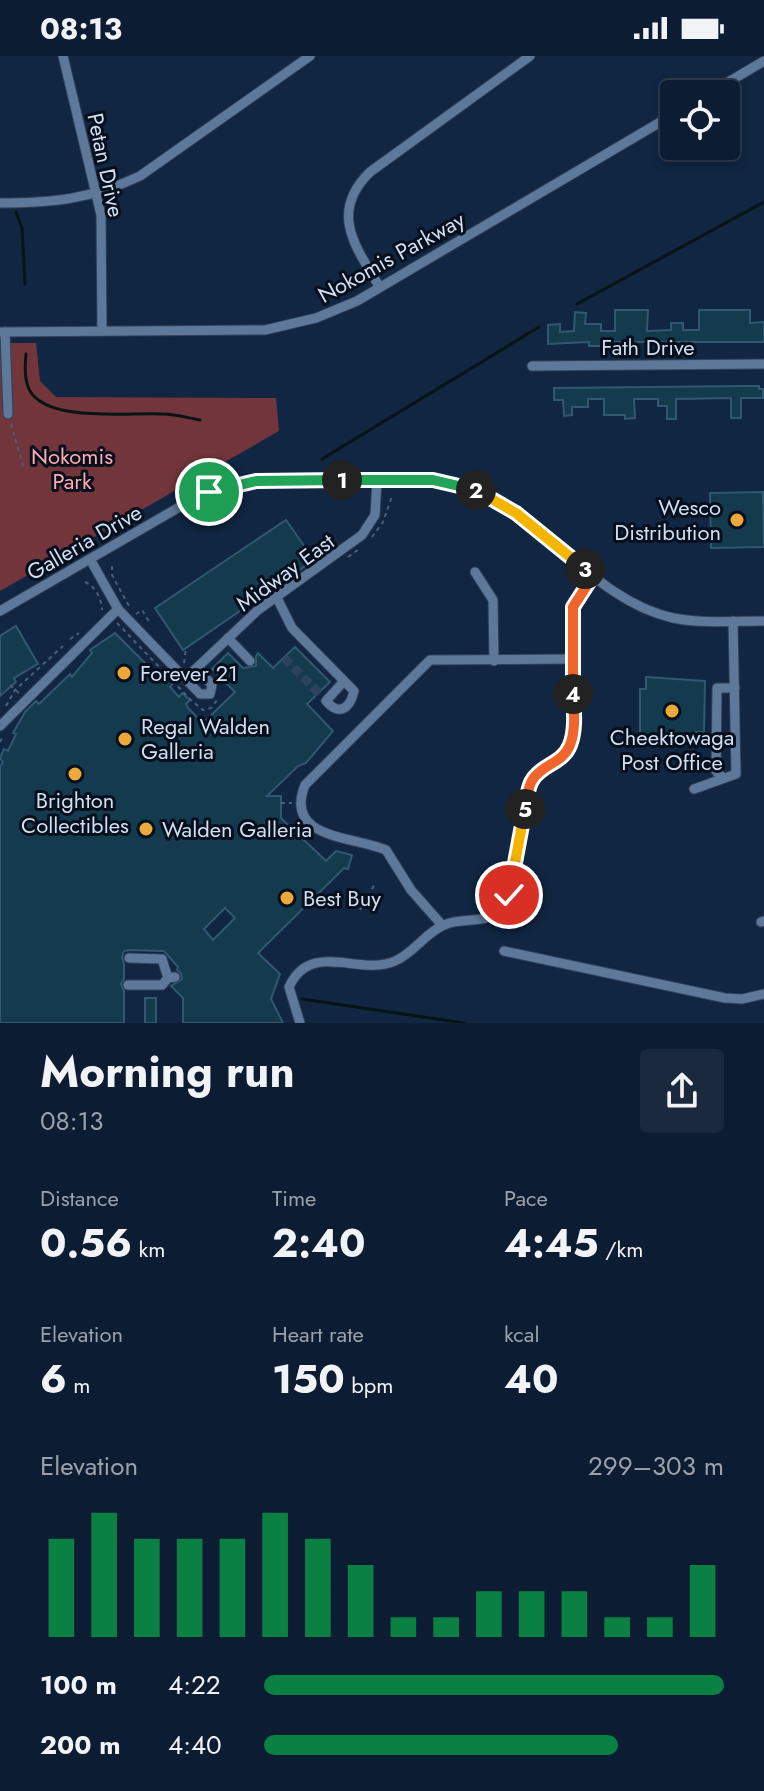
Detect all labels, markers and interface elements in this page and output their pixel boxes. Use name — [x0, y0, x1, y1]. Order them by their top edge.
text: 08:13 — [40, 7, 122, 50]
map controls — [660, 80, 740, 160]
button: locate — [660, 80, 740, 160]
street label: Petan Drive — [79, 110, 133, 220]
street label: Nokomis Parkway — [312, 203, 470, 311]
street label: Fath Drive — [601, 331, 695, 363]
park label: Nokomis Park — [31, 440, 113, 497]
pin — [175, 458, 243, 526]
pin: 1 — [322, 460, 362, 500]
text: 1 — [336, 464, 348, 496]
icon: arrive — [187, 470, 231, 514]
pin: 2 — [456, 470, 496, 510]
text: 2 — [469, 474, 483, 506]
place label: Wesco Distribution — [614, 491, 721, 548]
street label: Galleria Drive — [20, 496, 148, 588]
marker: Wesco Distribution — [728, 511, 746, 529]
street label: Midway East — [229, 525, 341, 619]
pin: 3 — [565, 549, 605, 589]
text: 3 — [578, 553, 592, 585]
place label: Forever 21 — [140, 657, 238, 689]
marker: Forever 21 — [115, 664, 133, 682]
pin: 4 — [553, 674, 593, 714]
text: 4 — [565, 678, 581, 710]
marker: Cheektowaga Post Office — [663, 702, 681, 720]
place label: Regal Walden Galleria — [141, 710, 270, 767]
place label: Cheektowaga Post Office — [610, 721, 734, 778]
marker: Regal Walden Galleria — [116, 730, 134, 748]
marker: Brighton Collectibles — [66, 765, 84, 783]
place label: Brighton Collectibles — [21, 784, 129, 841]
pin: 5 — [505, 789, 545, 829]
text: 5 — [518, 793, 532, 825]
place label: Walden Galleria — [162, 813, 312, 845]
marker: Walden Galleria — [137, 820, 155, 838]
pin — [475, 861, 543, 929]
icon: check — [487, 873, 531, 917]
place label: Best Buy — [303, 882, 381, 914]
marker: Best Buy — [278, 889, 296, 907]
text: Morning run — [40, 1040, 295, 1104]
button: share — [640, 1049, 724, 1133]
text: 08:13 — [40, 1102, 104, 1140]
text: Distance — [40, 1182, 119, 1214]
text: Time — [272, 1182, 316, 1214]
text: Pace — [504, 1182, 548, 1214]
text: 0.56 — [40, 1214, 132, 1272]
text: 2:40 — [272, 1214, 366, 1272]
text: 4:45 — [504, 1214, 599, 1272]
text: km — [132, 1233, 165, 1265]
text: /km — [599, 1233, 643, 1265]
text: Elevation — [40, 1318, 123, 1350]
text: Heart rate — [272, 1318, 364, 1350]
text: kcal — [504, 1318, 540, 1350]
text: 6 — [40, 1350, 67, 1408]
text: 150 — [272, 1350, 345, 1408]
text: 40 — [504, 1350, 558, 1408]
text: m — [67, 1369, 91, 1401]
text: bpm — [345, 1369, 393, 1401]
text: Elevation — [40, 1447, 138, 1485]
text: 299–303 m — [588, 1447, 724, 1485]
text: 100 m — [40, 1666, 117, 1704]
text: 4:22 — [168, 1666, 221, 1704]
text: 200 m — [40, 1726, 121, 1764]
text: 4:40 — [168, 1726, 222, 1764]

